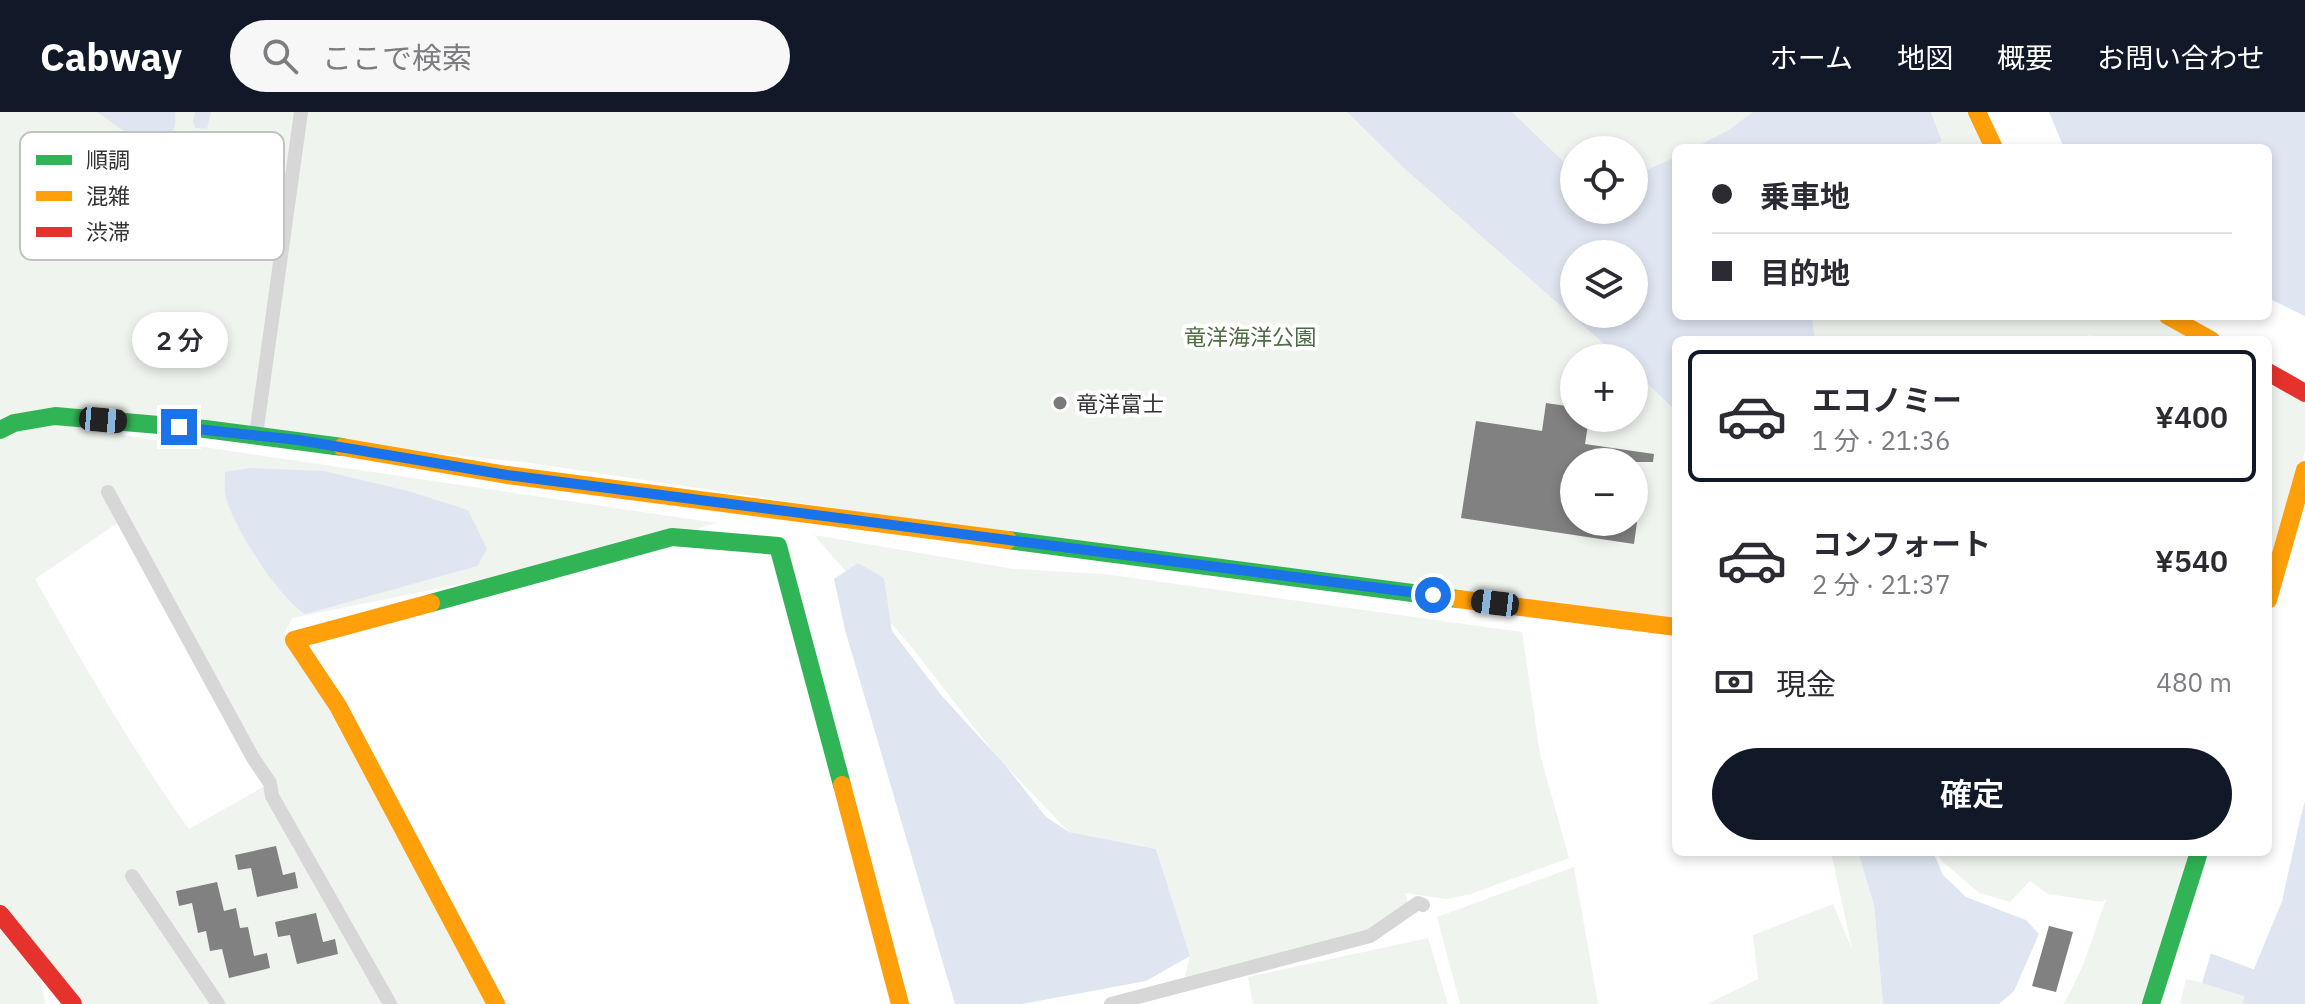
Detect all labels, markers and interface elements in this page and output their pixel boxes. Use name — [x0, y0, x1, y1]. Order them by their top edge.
search box — [230, 20, 790, 92]
text: Cabway — [40, 32, 182, 81]
icon: search — [258, 34, 302, 78]
text: ここで検索 — [322, 38, 472, 77]
text: ホーム — [1770, 39, 1853, 76]
text: 地図 — [1897, 39, 1953, 76]
text: 概要 — [1997, 39, 2053, 76]
text: お問い合わせ — [2097, 39, 2265, 76]
legend — [20, 132, 284, 260]
map controls — [1560, 136, 1648, 536]
button: locate — [1560, 136, 1648, 224]
text: 順調 — [86, 145, 130, 174]
text: 乗車地 — [1760, 176, 1850, 215]
text: 混雑 — [86, 181, 130, 210]
text: 渋滞 — [86, 217, 130, 246]
button: layers — [1560, 240, 1648, 328]
text: 目的地 — [1760, 253, 1850, 292]
callout: 2 分 — [131, 311, 227, 367]
park label: 竜洋海洋公園 — [1184, 322, 1316, 351]
text: 2 分 — [156, 323, 204, 357]
button: + — [1560, 344, 1648, 432]
icon: car — [1716, 380, 1788, 452]
text: エコノミー — [1812, 380, 1962, 419]
place label: 竜洋富士 — [1076, 389, 1164, 418]
marker: 竜洋富士 — [1051, 394, 1069, 412]
text: ¥400 — [2155, 397, 2228, 436]
car — [78, 406, 128, 434]
route end — [161, 409, 197, 445]
text: 1 分 · 21:36 — [1812, 423, 1950, 457]
button: − — [1560, 448, 1648, 536]
icon: car — [1716, 524, 1788, 596]
text: コンフォート — [1812, 524, 1991, 563]
text: ¥540 — [2155, 541, 2228, 580]
text: 2 分 · 21:37 — [1812, 567, 1950, 601]
route start — [1415, 577, 1451, 613]
car — [1470, 588, 1520, 618]
icon: cash — [1712, 660, 1756, 704]
text: 現金 — [1776, 664, 1836, 703]
text: 480 m — [2156, 665, 2232, 699]
button: 確定 — [1712, 748, 2232, 840]

